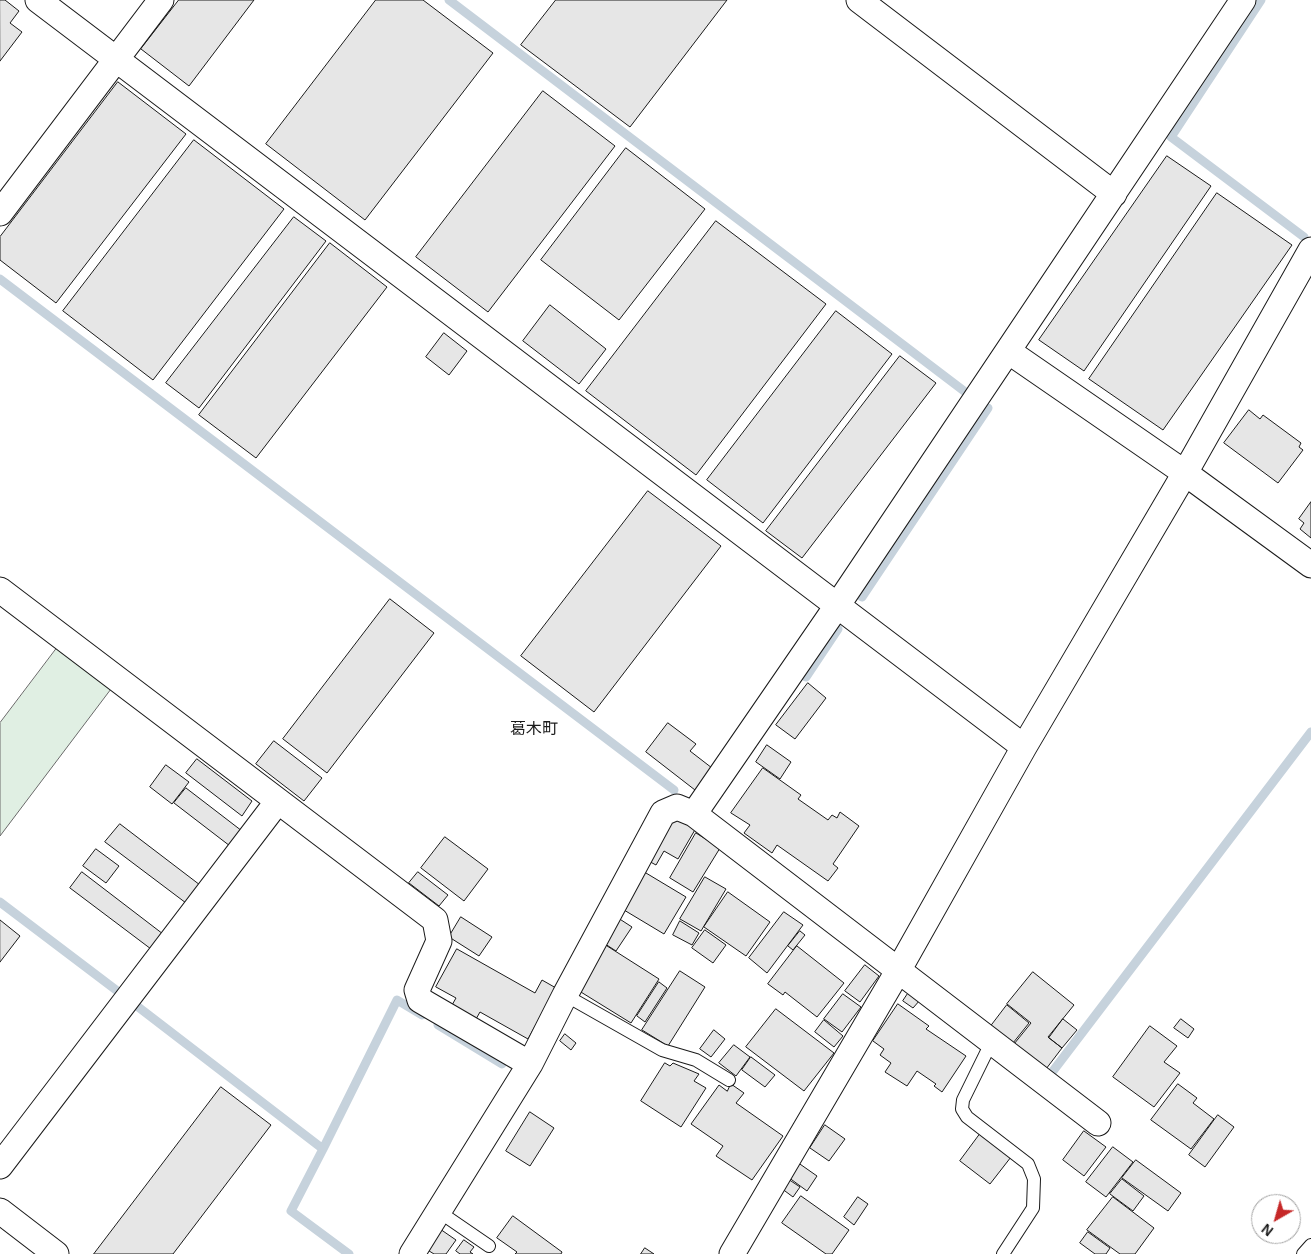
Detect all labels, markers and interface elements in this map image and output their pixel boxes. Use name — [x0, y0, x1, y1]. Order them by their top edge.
district label: 葛木町 — [510, 720, 558, 740]
north arrow — [1251, 1194, 1301, 1244]
text: N — [1258, 1221, 1276, 1239]

